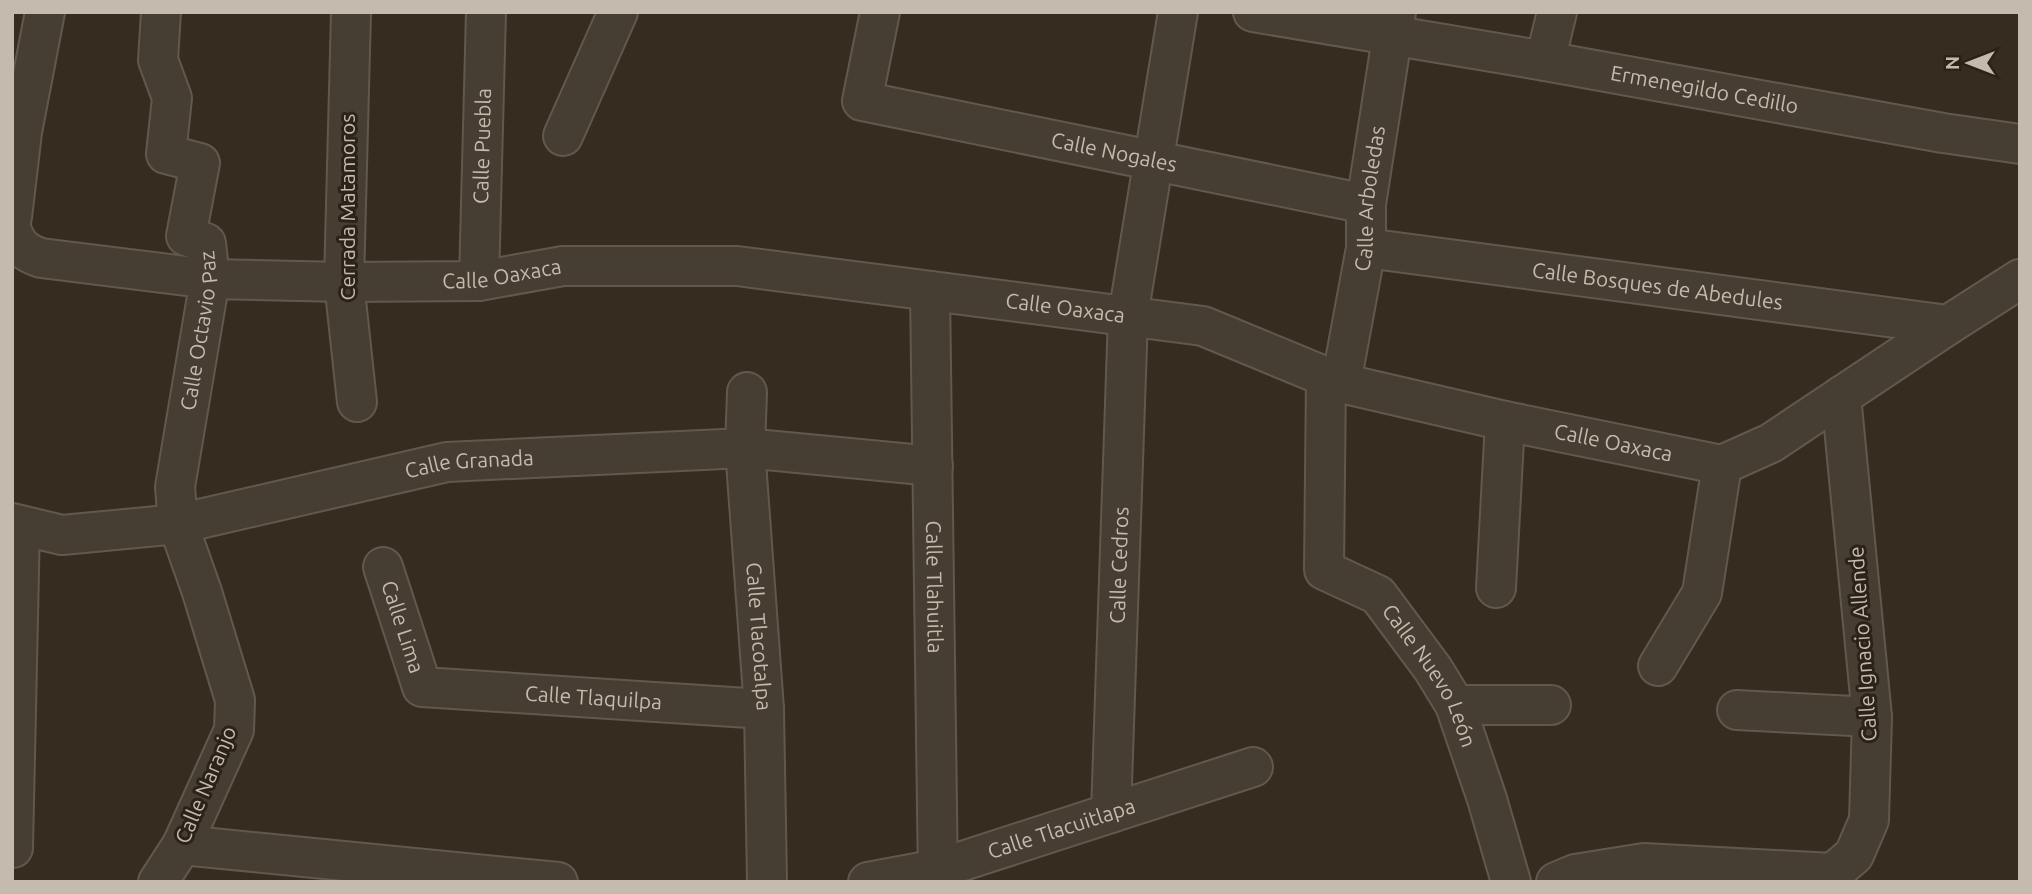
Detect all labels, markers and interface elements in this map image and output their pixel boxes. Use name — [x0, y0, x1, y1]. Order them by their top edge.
north arrow — [1934, 28, 2004, 98]
text: N — [1941, 56, 1963, 70]
street label: Ermenegildo Cedillo — [1609, 60, 1800, 118]
street label: Calle Puebla — [468, 88, 495, 204]
street label: Cerrada Matamoros — [335, 114, 359, 300]
street label: Calle Arboledas — [1349, 124, 1389, 273]
street label: Calle Nogales — [1049, 127, 1179, 176]
street label: Calle Octavio Paz — [175, 250, 221, 412]
street label: Calle Oaxaca — [442, 254, 563, 292]
street label: Calle Bosques de Abedules — [1531, 257, 1784, 314]
street label: Calle Oaxaca — [1004, 288, 1127, 327]
street label: Calle Oaxaca — [1552, 418, 1675, 466]
street label: Calle Granada — [402, 445, 534, 482]
street label: Calle Cedros — [1104, 506, 1132, 624]
street label: Calle Tlahuitla — [922, 520, 948, 654]
street label: Calle Ignacio Allende — [1843, 546, 1881, 742]
street label: Calle Tlacotalpa — [742, 561, 777, 711]
street label: Calle Lima — [377, 577, 430, 676]
street label: Calle Nuevo León — [1378, 599, 1481, 750]
street label: Calle Tlaquilpa — [524, 681, 663, 713]
street label: Calle Naranjo — [170, 722, 241, 847]
street label: Calle Tlacuitlapa — [984, 793, 1138, 863]

